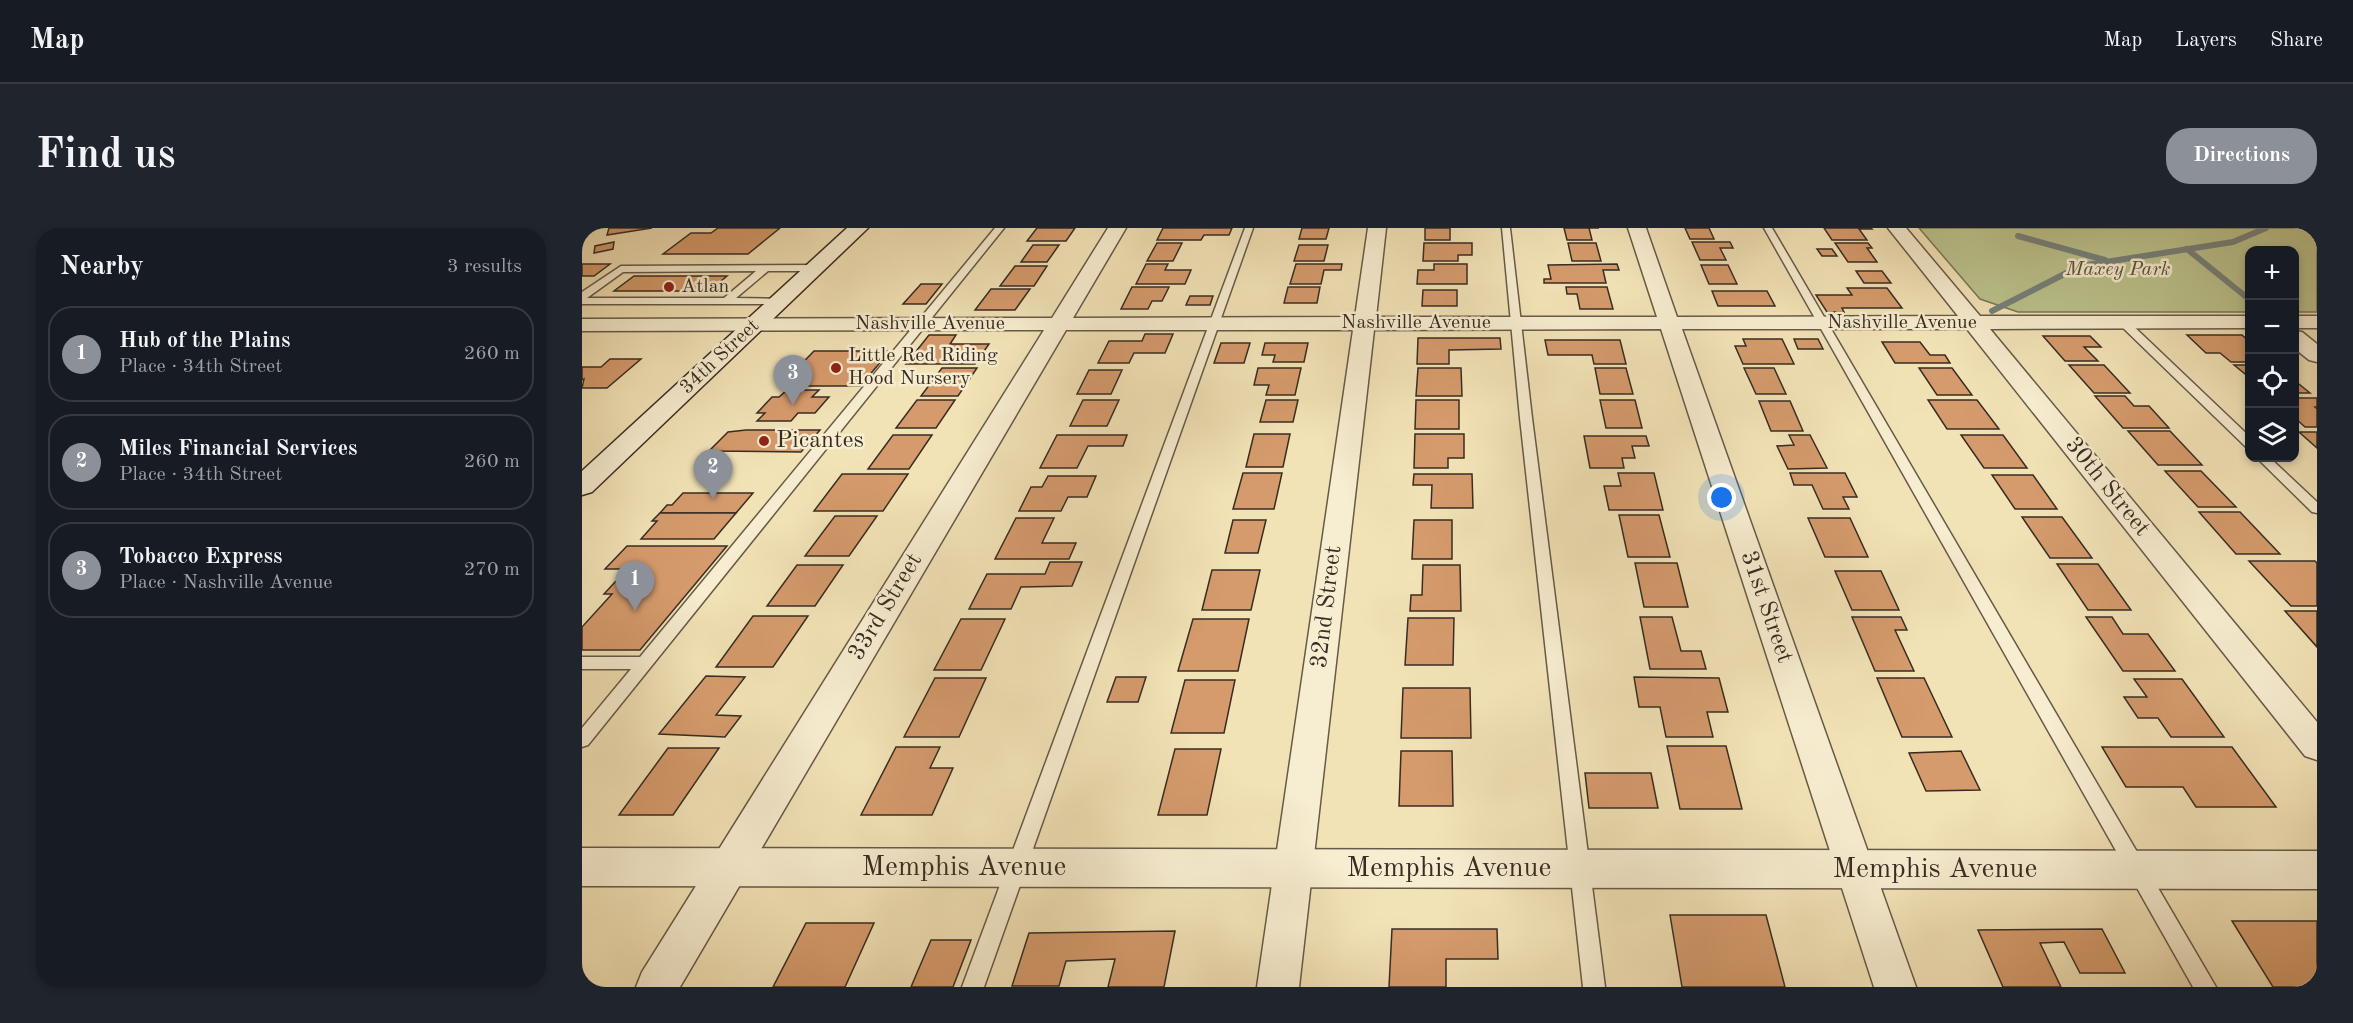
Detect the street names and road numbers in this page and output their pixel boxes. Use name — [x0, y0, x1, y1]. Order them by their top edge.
street label: Nashville Avenue — [1341, 313, 1491, 333]
street label: Nashville Avenue — [1827, 313, 1977, 333]
street label: Nashville Avenue — [855, 314, 1005, 334]
street label: 34th Street — [677, 316, 763, 398]
street label: 30th Street — [2060, 433, 2154, 541]
street label: 32nd Street — [1308, 544, 1346, 670]
street label: 31st Street — [1736, 548, 1796, 666]
street label: 33rd Street — [845, 549, 927, 665]
street label: Memphis Avenue — [862, 854, 1066, 882]
street label: Memphis Avenue — [1347, 855, 1551, 883]
street label: Memphis Avenue — [1833, 856, 2037, 884]

